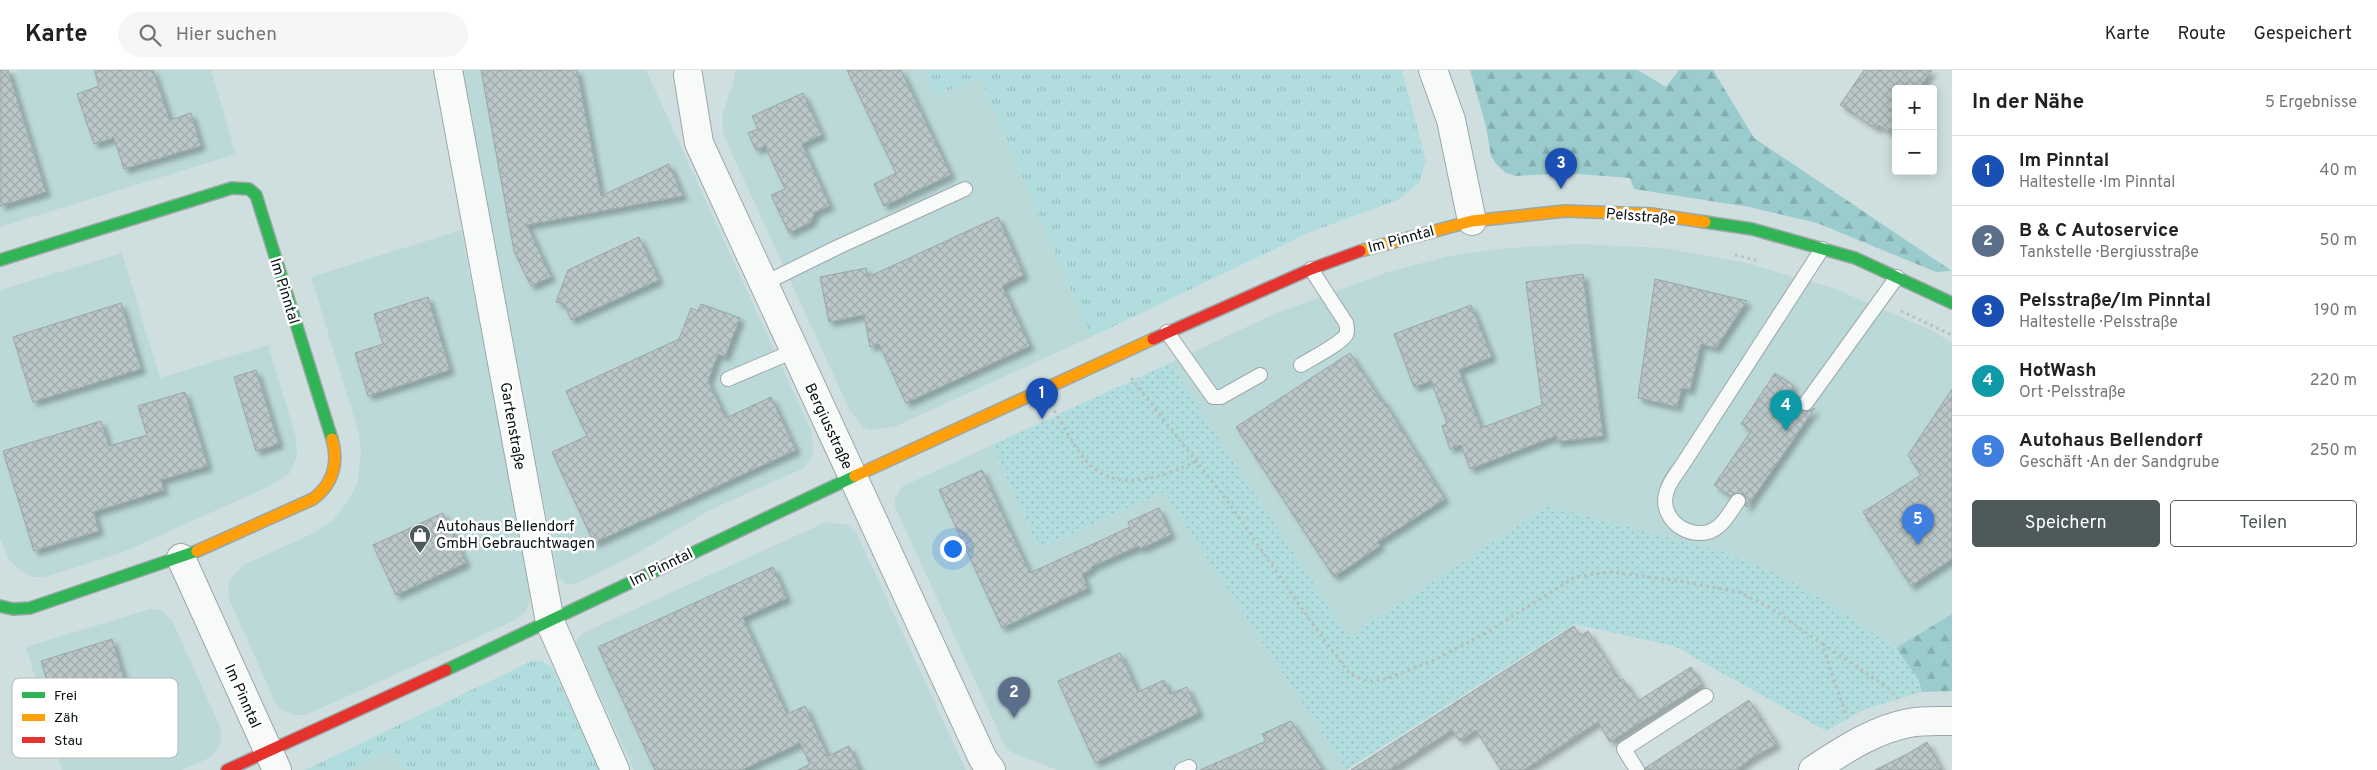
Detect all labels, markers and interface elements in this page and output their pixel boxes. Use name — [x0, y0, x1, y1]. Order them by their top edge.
search box — [118, 12, 468, 57]
text: Karte — [25, 20, 88, 50]
icon: search — [136, 21, 164, 49]
text: Hier suchen — [176, 23, 277, 47]
text: Karte — [2105, 23, 2150, 46]
text: Route — [2178, 23, 2226, 46]
text: Gespeichert — [2254, 23, 2352, 46]
map controls — [1892, 85, 1937, 175]
button: + — [1892, 85, 1937, 130]
text: In der Nähe — [1972, 89, 2084, 116]
text: 5 Ergebnisse — [2265, 93, 2357, 113]
button: − — [1892, 130, 1937, 175]
pin: 3 — [1545, 148, 1577, 189]
text: Im Pinntal — [2019, 149, 2109, 173]
text: 1 — [1985, 161, 1991, 181]
text: 40 m — [2319, 161, 2357, 181]
text: Haltestelle · Im Pinntal — [2019, 173, 2175, 193]
street label: Pelsstraße — [1605, 205, 1677, 230]
text: B & C Autoservice — [2019, 219, 2179, 243]
street label: Im Pinntal — [1366, 222, 1437, 258]
text: 2 — [1983, 231, 1993, 251]
text: 50 m — [2320, 231, 2357, 251]
text: Tankstelle · Bergiusstraße — [2019, 243, 2199, 263]
street label: Im Pinntal — [265, 256, 303, 327]
text: Pelsstraße/Im Pinntal — [2019, 289, 2211, 313]
text: 3 — [1983, 301, 1993, 321]
text: 190 m — [2314, 301, 2357, 321]
text: Haltestelle · Pelsstraße — [2019, 313, 2178, 333]
text: HotWash — [2019, 359, 2097, 383]
text: 4 — [1983, 371, 1993, 391]
text: 220 m — [2310, 371, 2357, 391]
pin: 1 — [1026, 378, 1058, 419]
street label: Bergiusstraße — [799, 380, 856, 473]
street label: Gartenstraße — [494, 381, 529, 471]
text: Ort · Pelsstraße — [2019, 383, 2126, 403]
pin: 4 — [1770, 390, 1802, 431]
text: Autohaus Bellendorf — [2019, 429, 2203, 453]
text: 5 — [1983, 441, 1993, 461]
text: 250 m — [2310, 441, 2357, 461]
text: Geschäft · An der Sandgrube — [2019, 453, 2219, 473]
button: Speichern — [1972, 500, 2160, 547]
button: Teilen — [2170, 500, 2357, 547]
pin: 5 — [1902, 504, 1934, 545]
place label: Autohaus Bellendorf GmbH Gebrauchtwagen — [436, 518, 595, 554]
shop icon: Autohaus Bellendorf GmbH Gebrauchtwagen — [408, 523, 432, 554]
your location — [940, 536, 966, 562]
street label: Im Pinntal — [627, 545, 696, 592]
street label: Im Pinntal — [219, 662, 264, 731]
pin: 2 — [998, 677, 1030, 718]
legend — [12, 678, 178, 758]
text: Frei — [54, 688, 77, 705]
text: Zäh — [54, 710, 78, 727]
text: Stau — [54, 733, 83, 750]

